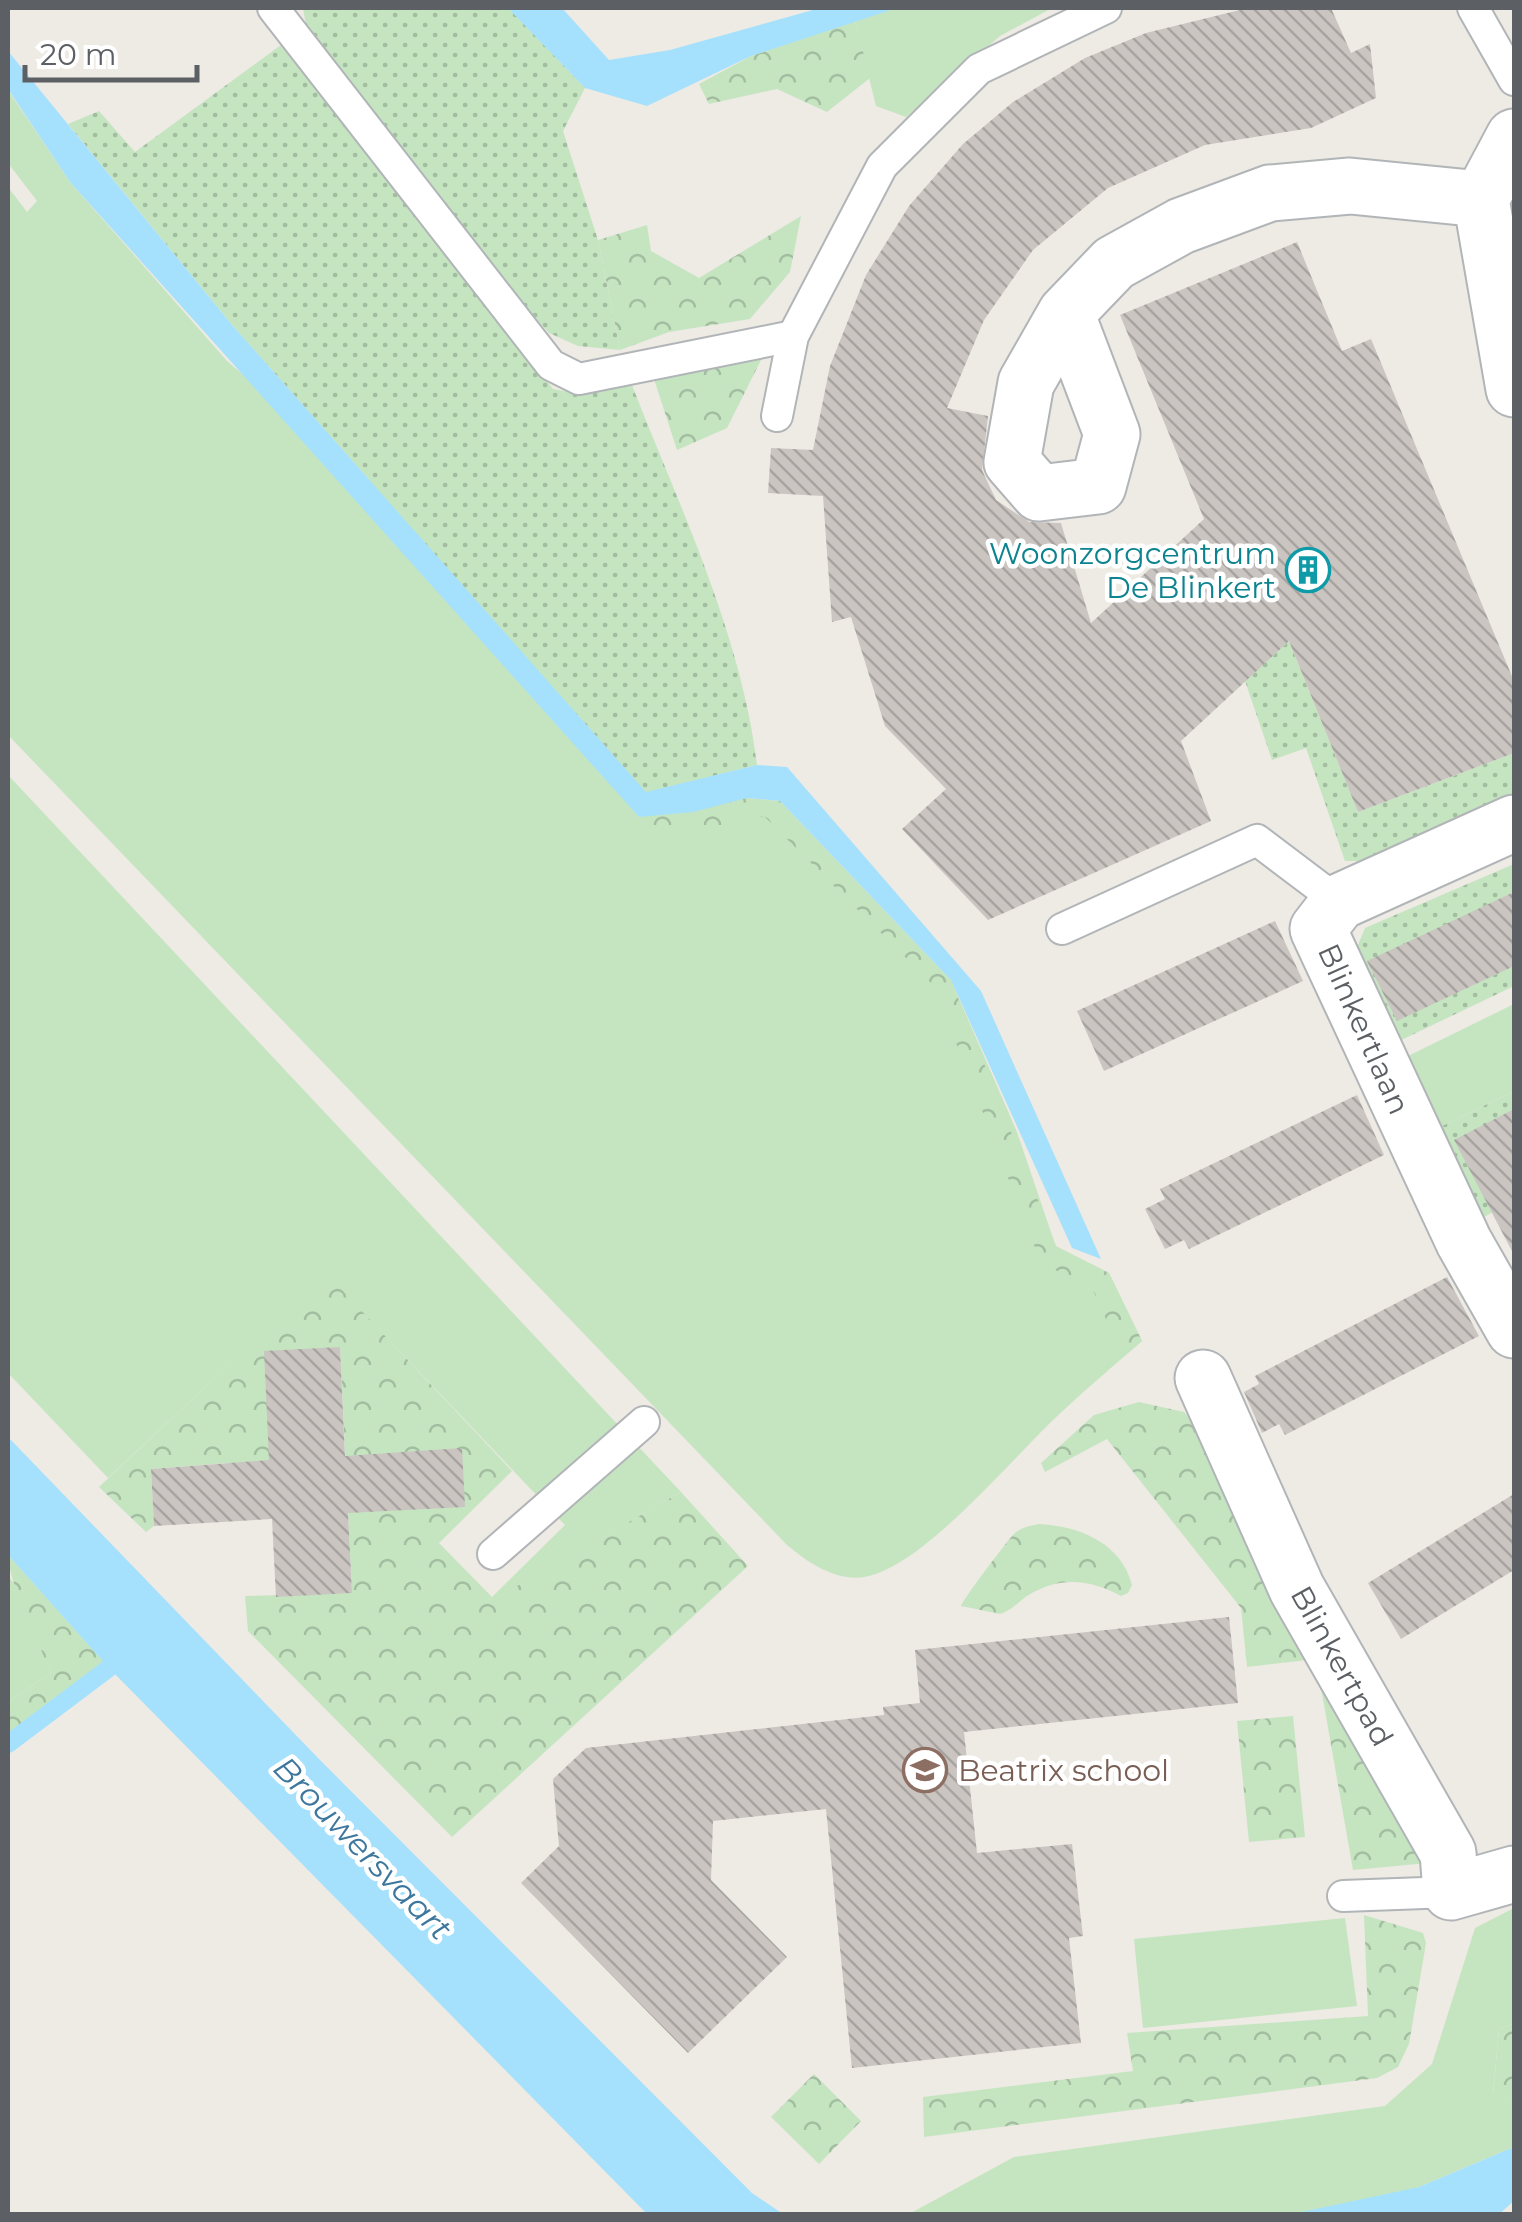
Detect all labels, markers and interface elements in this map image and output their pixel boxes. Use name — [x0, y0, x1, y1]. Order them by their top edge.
scale bar — [25, 20, 198, 82]
text: 20 m — [40, 36, 117, 73]
place label: Woonzorgcentrum De Blinkert — [989, 535, 1276, 606]
building icon: Woonzorgcentrum De Blinkert — [1285, 547, 1331, 593]
street label: Blinkertlaan — [1310, 938, 1418, 1120]
street label: Blinkertpad — [1283, 1579, 1401, 1753]
school or university icon: Beatrix school — [902, 1747, 948, 1793]
water label: Brouwersvaart — [266, 1748, 460, 1948]
place label: Beatrix school — [958, 1752, 1169, 1789]

